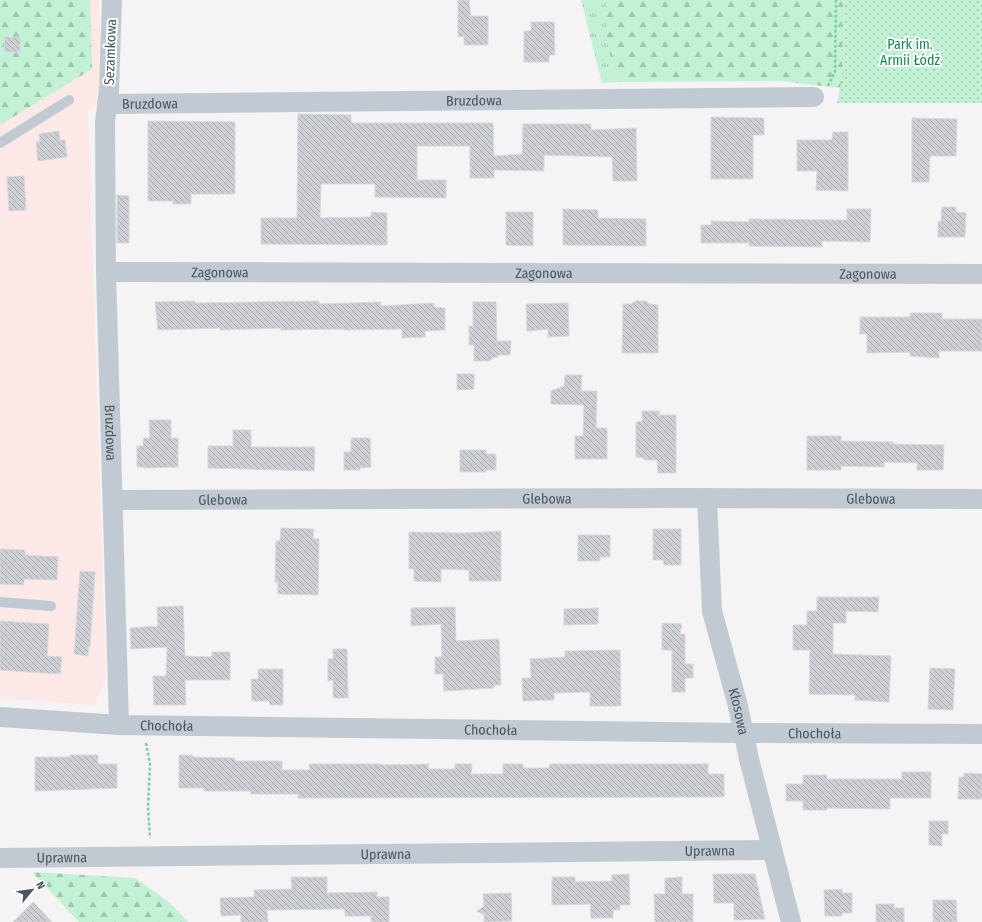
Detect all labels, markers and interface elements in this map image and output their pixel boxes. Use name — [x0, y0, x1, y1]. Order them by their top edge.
street label: Sezamkowa — [101, 18, 120, 85]
park label: Park im. Armii Łódź — [880, 36, 940, 69]
street label: Bruzdowa — [446, 92, 502, 110]
street label: Bruzdowa — [122, 95, 178, 113]
street label: Zagonowa — [191, 264, 249, 281]
street label: Zagonowa — [515, 265, 573, 282]
street label: Zagonowa — [839, 266, 897, 283]
street label: Bruzdowa — [101, 404, 119, 461]
street label: Glebowa — [522, 490, 572, 508]
street label: Glebowa — [846, 491, 896, 508]
street label: Glebowa — [198, 492, 248, 509]
street label: Kłosowa — [724, 686, 752, 737]
street label: Chochoła — [140, 717, 194, 735]
street label: Chochoła — [464, 721, 518, 739]
street label: Chochoła — [788, 725, 842, 742]
street label: Uprawna — [685, 842, 735, 860]
street label: Uprawna — [361, 846, 411, 863]
street label: Uprawna — [37, 849, 87, 867]
north arrow — [12, 870, 52, 910]
text: N — [33, 879, 48, 891]

